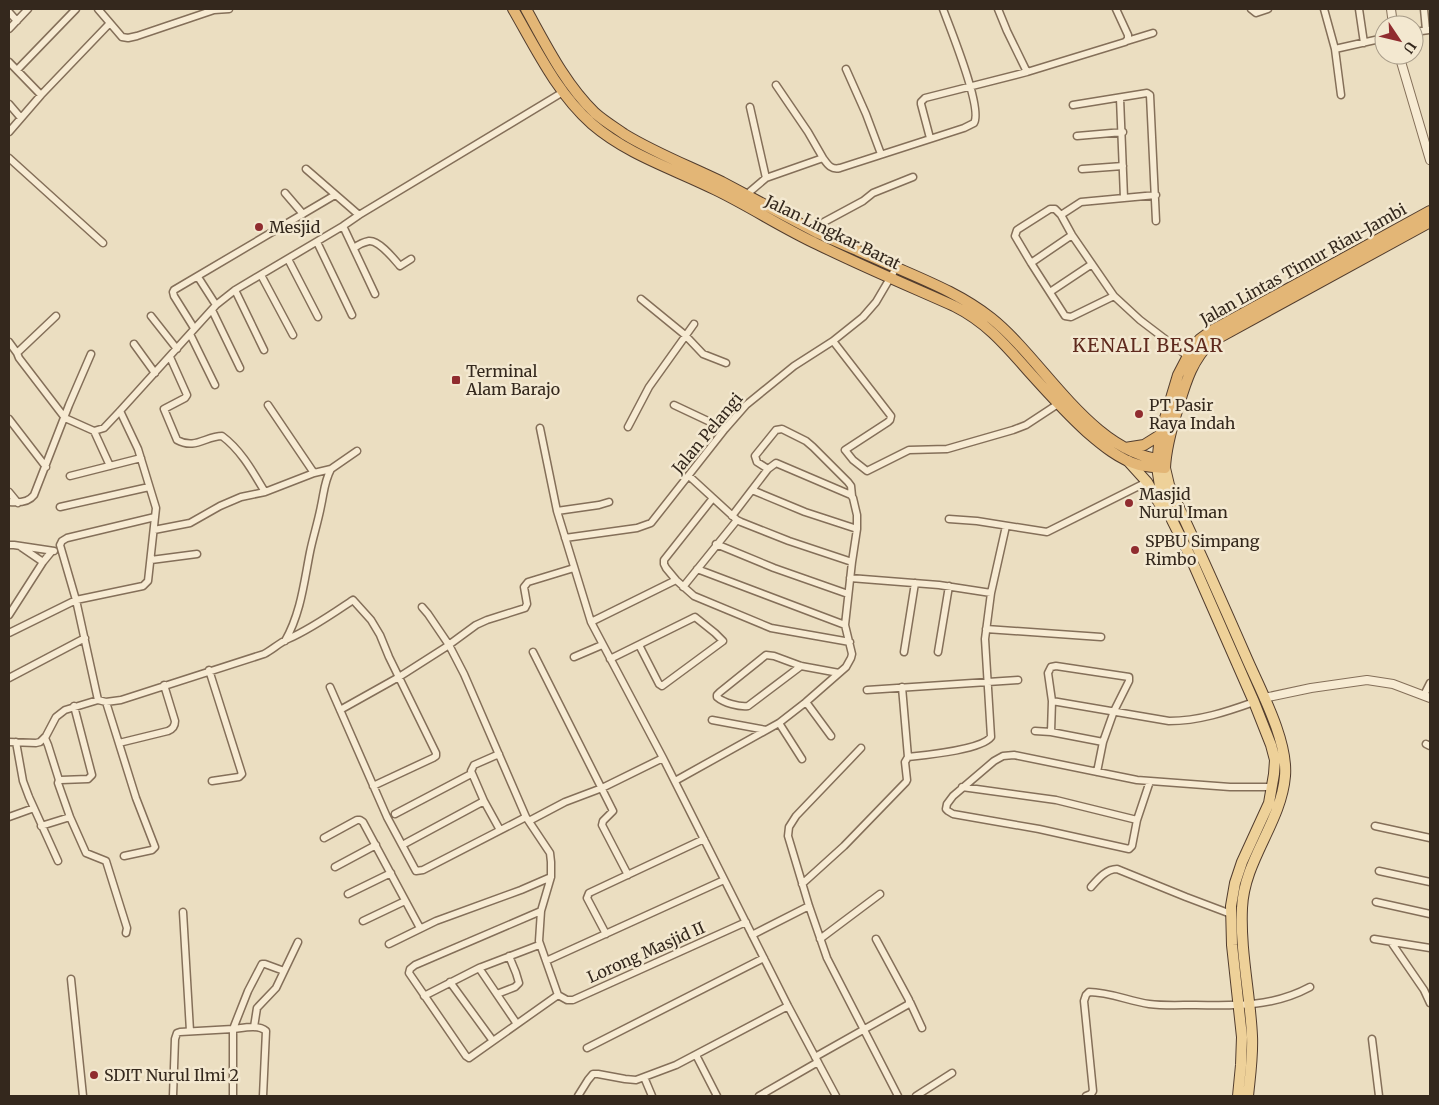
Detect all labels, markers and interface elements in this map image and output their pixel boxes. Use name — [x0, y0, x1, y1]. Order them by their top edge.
north arrow — [1374, 15, 1424, 65]
text: U — [1399, 38, 1420, 57]
street label: Jalan Lingkar Barat — [761, 190, 905, 274]
street label: Jalan Lintas Timur Riau-Jambi — [1196, 199, 1410, 330]
place label: Mesjid — [269, 217, 321, 237]
marker: Mesjid — [253, 221, 265, 233]
district label: KENALI BESAR — [1072, 333, 1224, 357]
place label: Terminal Alam Barajo — [465, 361, 560, 399]
marker: Terminal Alam Barajo — [450, 374, 462, 386]
street label: Jalan Pelangi — [667, 388, 747, 478]
place label: PT Pasir Raya Indah — [1149, 395, 1236, 433]
marker: PT Pasir Raya Indah — [1133, 408, 1145, 420]
place label: Masjid Nurul Iman — [1139, 484, 1228, 522]
marker: Masjid Nurul Iman — [1123, 497, 1135, 509]
place label: SPBU Simpang Rimbo — [1145, 531, 1260, 569]
marker: SPBU Simpang Rimbo — [1129, 544, 1141, 556]
street label: Lorong Masjid II — [584, 917, 708, 987]
place label: SDIT Nurul Ilmi 2 — [104, 1065, 239, 1085]
marker: SDIT Nurul Ilmi 2 — [88, 1069, 100, 1081]

